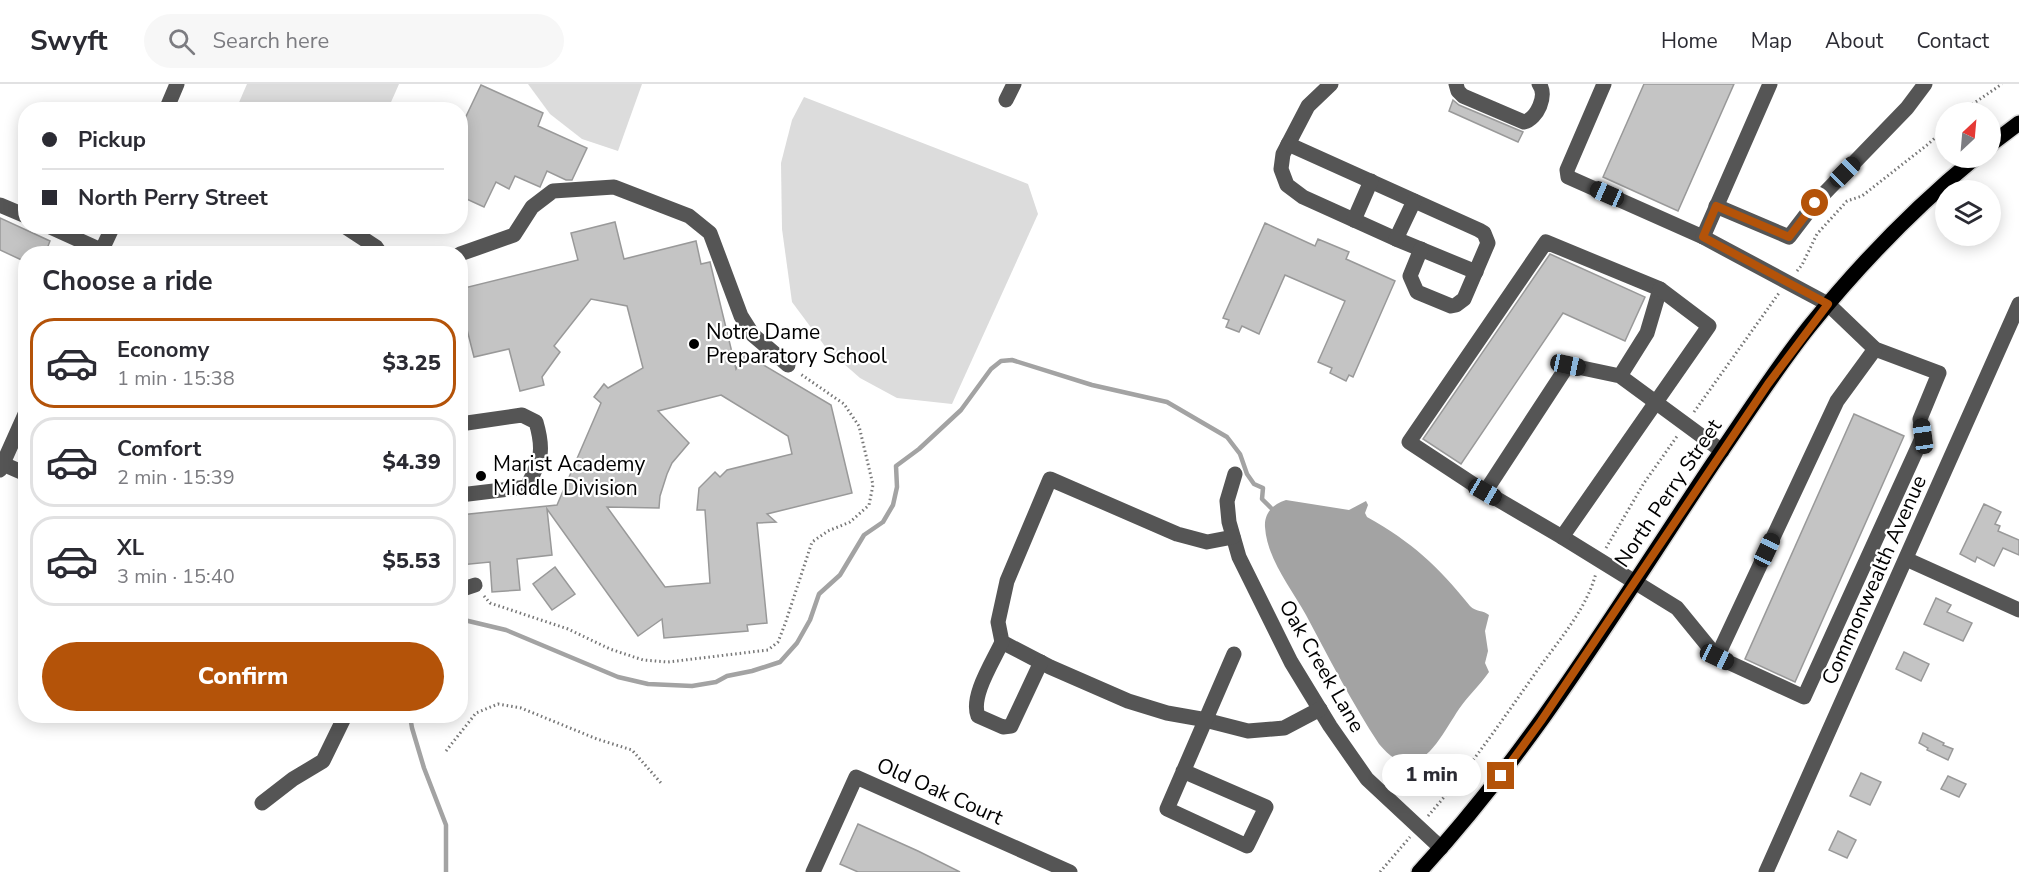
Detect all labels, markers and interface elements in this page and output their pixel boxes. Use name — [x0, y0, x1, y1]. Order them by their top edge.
search box — [144, 14, 564, 68]
text: Swyft — [30, 22, 108, 60]
icon: search — [165, 25, 198, 58]
text: Search here — [213, 26, 329, 56]
text: Home — [1661, 27, 1718, 55]
text: Map — [1751, 27, 1792, 55]
text: About — [1825, 27, 1883, 55]
text: Contact — [1916, 27, 1989, 55]
north arrow — [1935, 102, 2001, 168]
map controls — [1935, 102, 2001, 246]
text: Pickup — [78, 125, 146, 155]
car — [1826, 153, 1864, 191]
car — [1587, 178, 1627, 210]
button: layers — [1935, 180, 2001, 246]
text: North Perry Street — [78, 183, 268, 213]
route start — [1801, 189, 1828, 216]
text: Choose a ride — [42, 263, 213, 300]
place label: Notre Dame Preparatory School — [706, 318, 888, 370]
text: Economy — [117, 335, 209, 365]
icon: car — [45, 336, 99, 390]
marker: Notre Dame Preparatory School — [687, 337, 701, 351]
text: $3.25 — [382, 348, 441, 378]
car — [1549, 352, 1587, 378]
text: 1 min · 15:38 — [117, 365, 235, 392]
street label: North Perry Street — [1608, 413, 1728, 573]
car — [1912, 417, 1934, 455]
text: Comfort — [117, 434, 201, 464]
icon: car — [45, 435, 99, 489]
text: $4.39 — [382, 447, 441, 477]
place label: Marist Academy Middle Division — [493, 450, 645, 502]
text: 2 min · 15:39 — [117, 464, 235, 491]
marker: Marist Academy Middle Division — [474, 469, 488, 483]
street label: Commonwealth Avenue — [1815, 471, 1933, 689]
car — [1465, 475, 1505, 509]
car — [1751, 530, 1783, 570]
text: XL — [117, 533, 144, 563]
icon: car — [45, 534, 99, 588]
text: $5.53 — [382, 546, 441, 576]
text: 3 min · 15:40 — [117, 563, 235, 590]
street label: Oak Creek Lane — [1273, 595, 1371, 737]
car — [1697, 641, 1737, 673]
button: Confirm — [42, 642, 444, 711]
street label: Old Oak Court — [873, 751, 1008, 832]
callout: 1 min — [1381, 755, 1480, 797]
text: 1 min — [1405, 761, 1458, 788]
route end — [1487, 762, 1514, 789]

